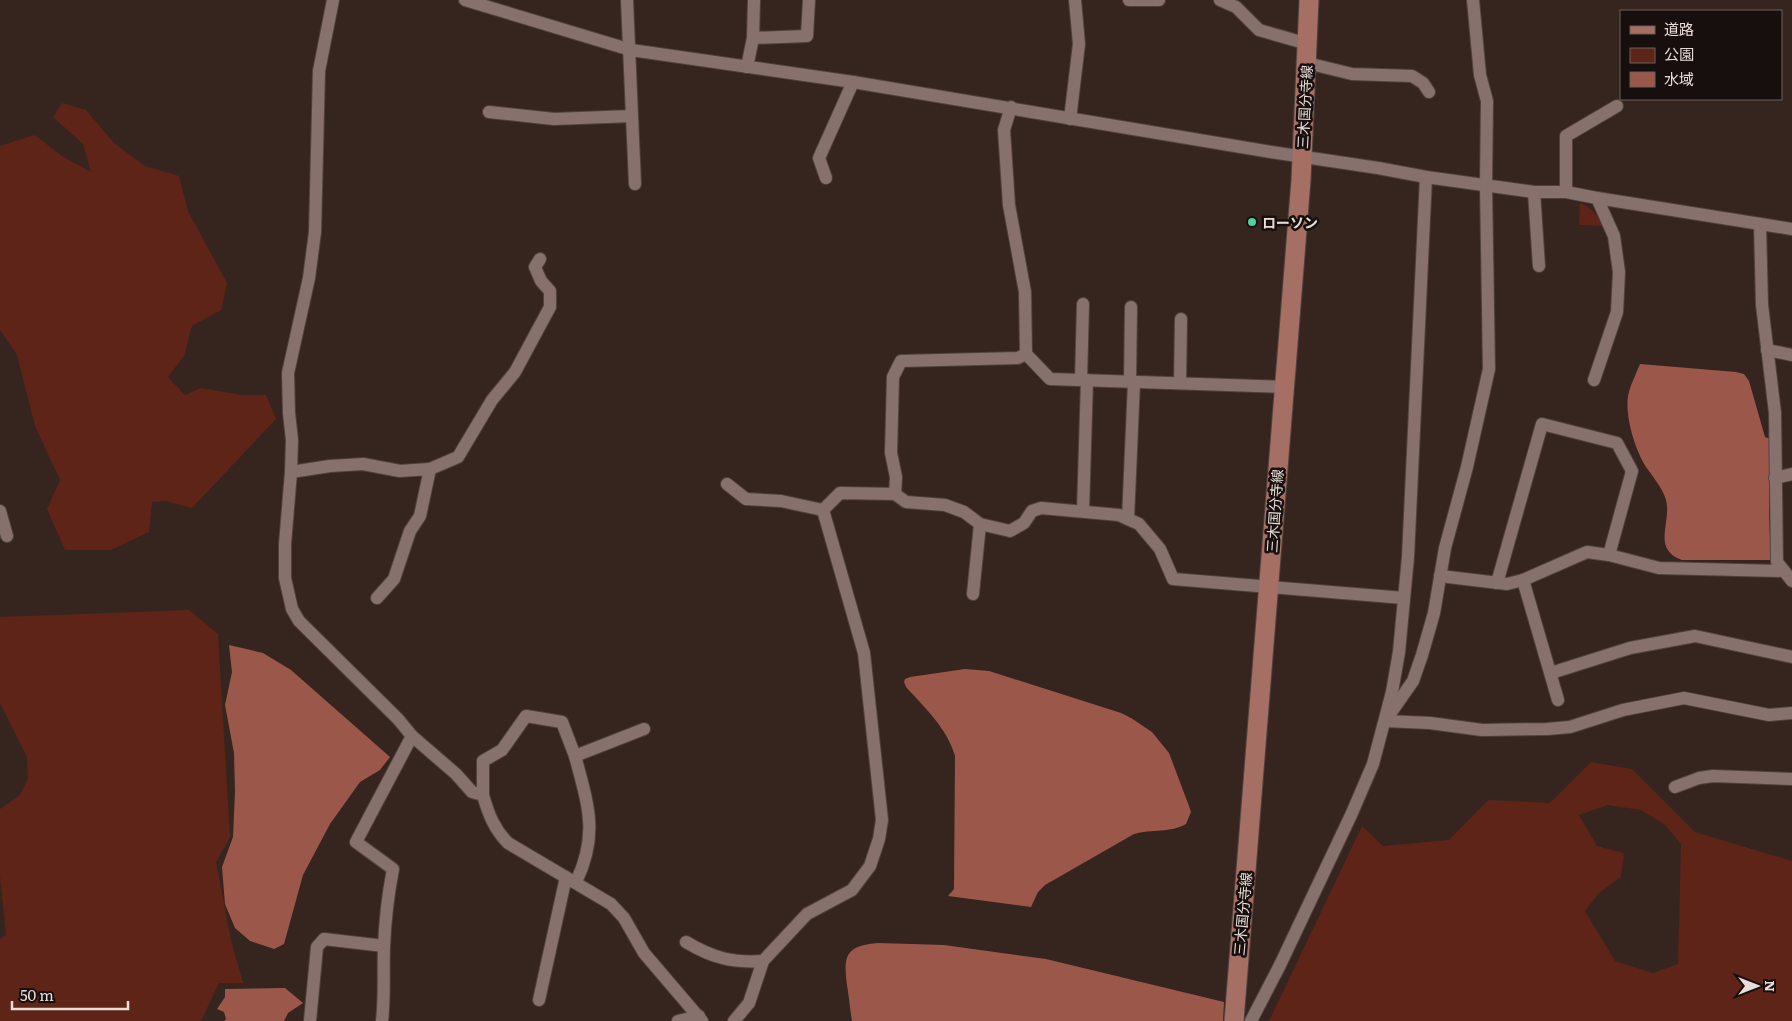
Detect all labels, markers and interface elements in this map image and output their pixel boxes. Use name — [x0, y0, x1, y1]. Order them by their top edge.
legend — [1620, 10, 1782, 100]
text: 道路 — [1664, 17, 1694, 40]
text: 公園 — [1664, 42, 1694, 65]
street label: 三木国分寺線 — [1292, 65, 1316, 149]
text: 水域 — [1664, 67, 1694, 90]
place label: ローソン — [1262, 212, 1318, 232]
marker: ローソン — [1246, 216, 1258, 228]
street label: 三木国分寺線 — [1261, 468, 1287, 554]
street label: 三木国分寺線 — [1228, 871, 1256, 957]
north arrow — [1732, 961, 1782, 1011]
scale bar — [12, 978, 129, 1010]
text: N — [1761, 980, 1781, 992]
text: 50 m — [20, 983, 54, 1006]

